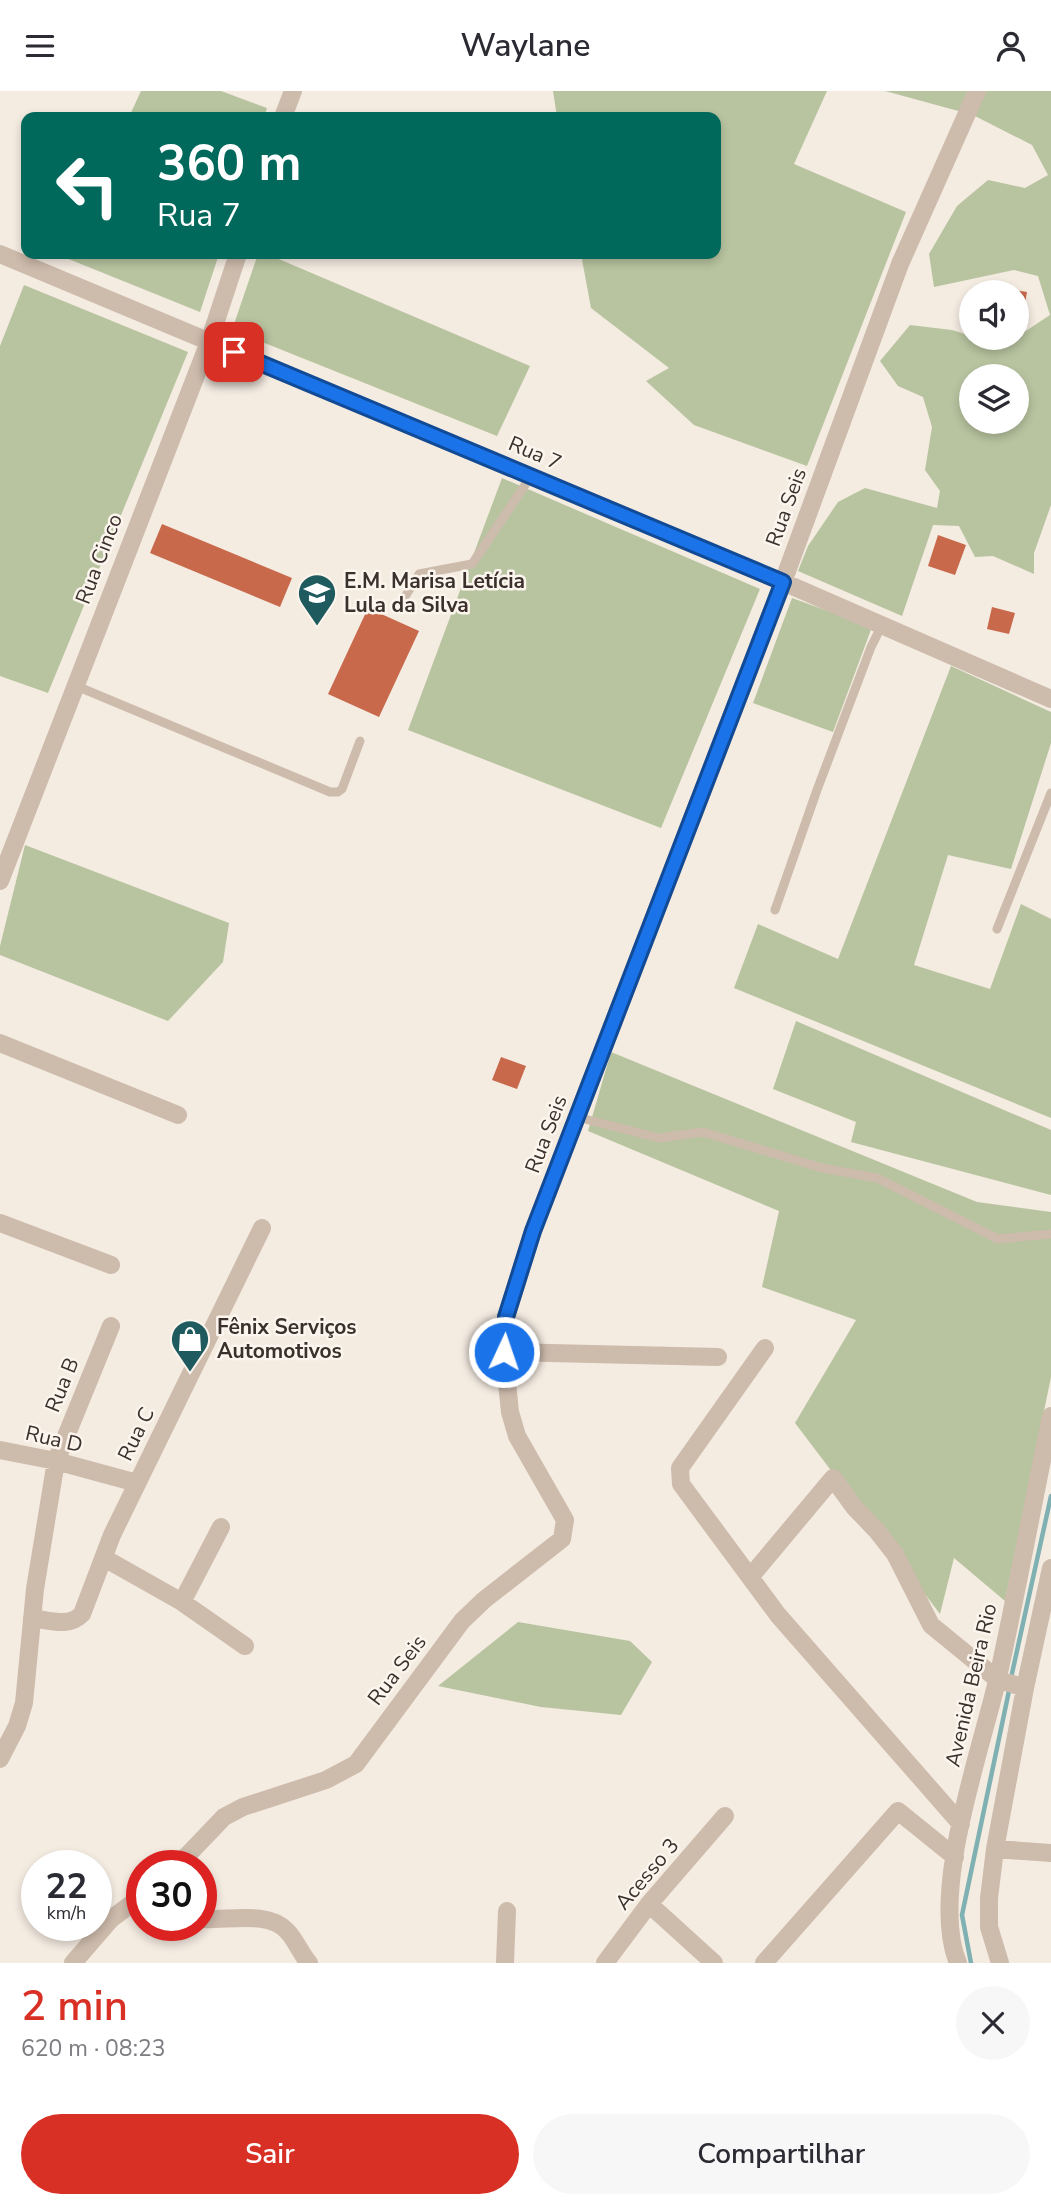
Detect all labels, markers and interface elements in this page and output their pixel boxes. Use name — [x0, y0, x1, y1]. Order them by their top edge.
text: Waylane — [461, 24, 590, 67]
icon: menu — [21, 27, 59, 65]
icon: person — [992, 27, 1030, 65]
text: 360 m — [157, 130, 301, 197]
icon: left — [42, 140, 133, 231]
text: Rua 7 — [157, 194, 241, 237]
map controls — [959, 280, 1029, 434]
button: sound — [959, 280, 1029, 350]
pin — [204, 322, 264, 382]
icon: arrive — [215, 333, 253, 371]
button: layers — [959, 364, 1029, 434]
street label: Rua 7 — [504, 429, 566, 477]
street label: Rua Seis — [759, 464, 813, 550]
street label: Rua Cinco — [69, 510, 129, 608]
place label: E.M. Marisa Letícia Lula da Silva — [344, 567, 525, 619]
school or university icon: E.M. Marisa Letícia Lula da Silva — [296, 572, 338, 627]
street label: Rua Seis — [518, 1091, 574, 1177]
place label: Fênix Serviços Automotivos — [217, 1313, 357, 1365]
position arrow — [467, 1315, 541, 1389]
shop icon: Fênix Serviços Automotivos — [169, 1318, 211, 1373]
street label: Rua B — [38, 1354, 86, 1416]
street label: Rua C — [111, 1402, 161, 1466]
street label: Rua D — [23, 1419, 85, 1459]
street label: Avenida Beira Rio — [939, 1601, 1003, 1769]
street label: Rua Seis — [361, 1629, 433, 1711]
street label: Acesso 3 — [609, 1832, 685, 1916]
speed limit sign: 30 — [126, 1850, 217, 1941]
text: 22 — [45, 1863, 88, 1910]
text: km/h — [47, 1901, 86, 1925]
text: 2 min — [21, 1978, 128, 2035]
button: close — [956, 1986, 1030, 2060]
text: 620 m · 08:23 — [21, 2033, 166, 2064]
button: Sair — [21, 2114, 519, 2194]
button: Compartilhar — [533, 2114, 1030, 2194]

